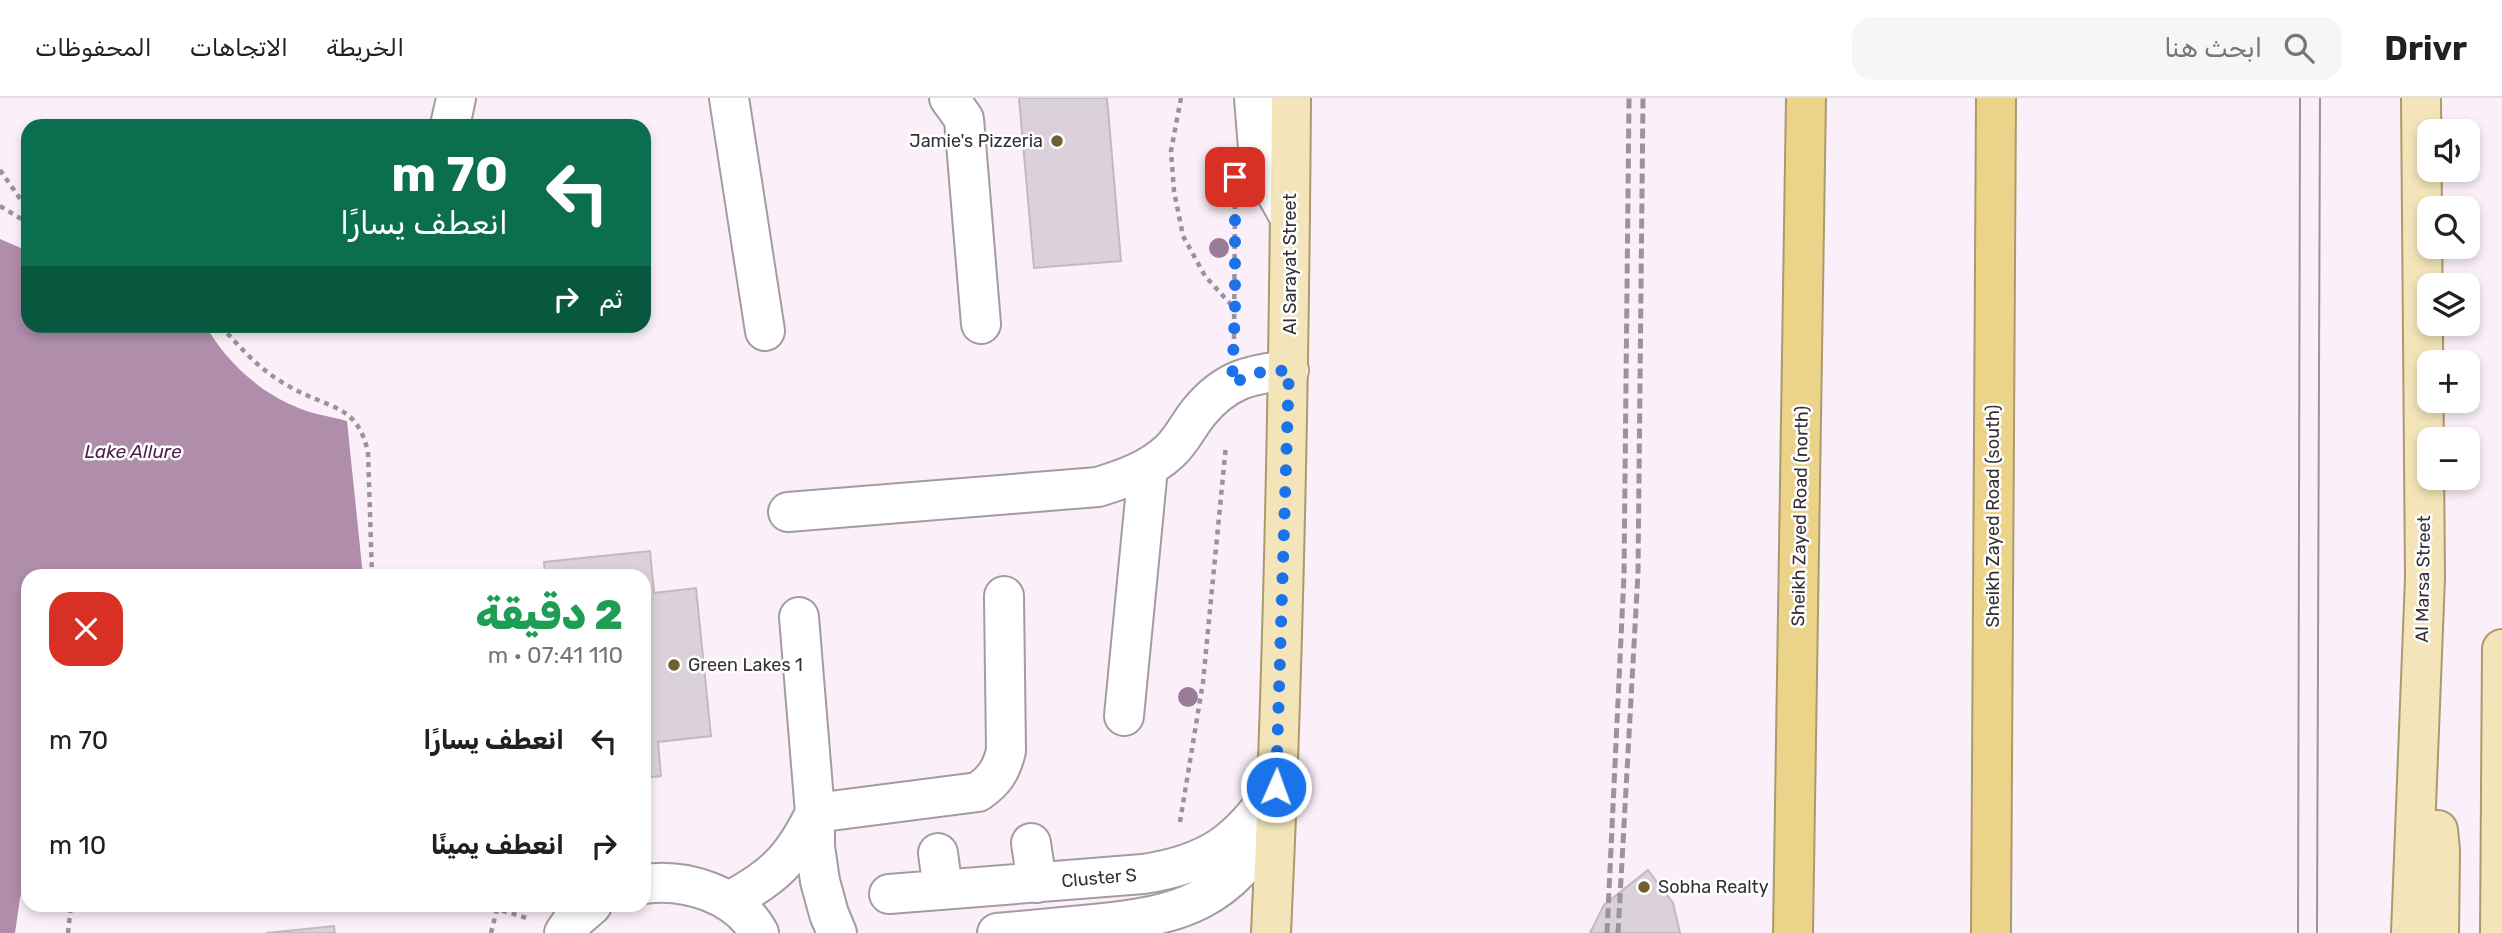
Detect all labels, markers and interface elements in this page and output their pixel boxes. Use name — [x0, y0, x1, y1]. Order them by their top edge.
search box — [1852, 17, 2342, 80]
icon: search — [2280, 29, 2318, 67]
text: Drivr — [2384, 29, 2467, 68]
text: ابحث هنا — [2164, 33, 2262, 64]
text: المحفوظات — [35, 34, 152, 62]
text: الاتجاهات — [190, 34, 288, 62]
text: الخريطة — [326, 34, 404, 62]
map controls — [2417, 119, 2480, 490]
button: sound — [2417, 119, 2480, 182]
place label: Jamie's Pizzeria — [909, 130, 1043, 152]
marker: Jamie's Pizzeria — [1049, 133, 1065, 149]
text: 70 m — [391, 145, 508, 203]
icon: left — [532, 147, 623, 238]
pin — [1205, 147, 1265, 207]
icon: arrive — [1216, 158, 1254, 196]
street label: Al Sarayat Street — [1279, 193, 1301, 335]
button: search — [2417, 196, 2480, 259]
text: انعطف يسارًا — [340, 204, 508, 242]
button: layers — [2417, 273, 2480, 336]
icon: right — [547, 280, 585, 318]
text: ثم — [599, 284, 623, 315]
button: + — [2417, 350, 2480, 413]
street label: Sheikh Zayed Road (north) — [1787, 405, 1813, 627]
street label: Sheikh Zayed Road (south) — [1982, 405, 2004, 627]
button: − — [2417, 427, 2480, 490]
water label: Lake Allure — [84, 440, 182, 463]
street label: Al Marsa Street — [2411, 515, 2435, 643]
text: 2 دقيقة — [476, 590, 623, 640]
button: close — [49, 592, 123, 666]
text: 110 m · 07:41 — [488, 641, 623, 669]
place label: Green Lakes 1 — [688, 654, 803, 676]
marker: Green Lakes 1 — [666, 657, 682, 673]
icon: left — [585, 722, 623, 760]
text: 70 m — [49, 725, 108, 756]
text: انعطف يسارًا — [423, 725, 564, 756]
position arrow — [1239, 750, 1313, 824]
icon: right — [585, 827, 623, 865]
text: 10 m — [49, 830, 106, 861]
text: انعطف يمينًا — [431, 830, 564, 861]
street label: Cluster S — [1060, 864, 1138, 892]
place label: Sobha Realty — [1658, 876, 1769, 898]
marker: Sobha Realty — [1636, 879, 1652, 895]

